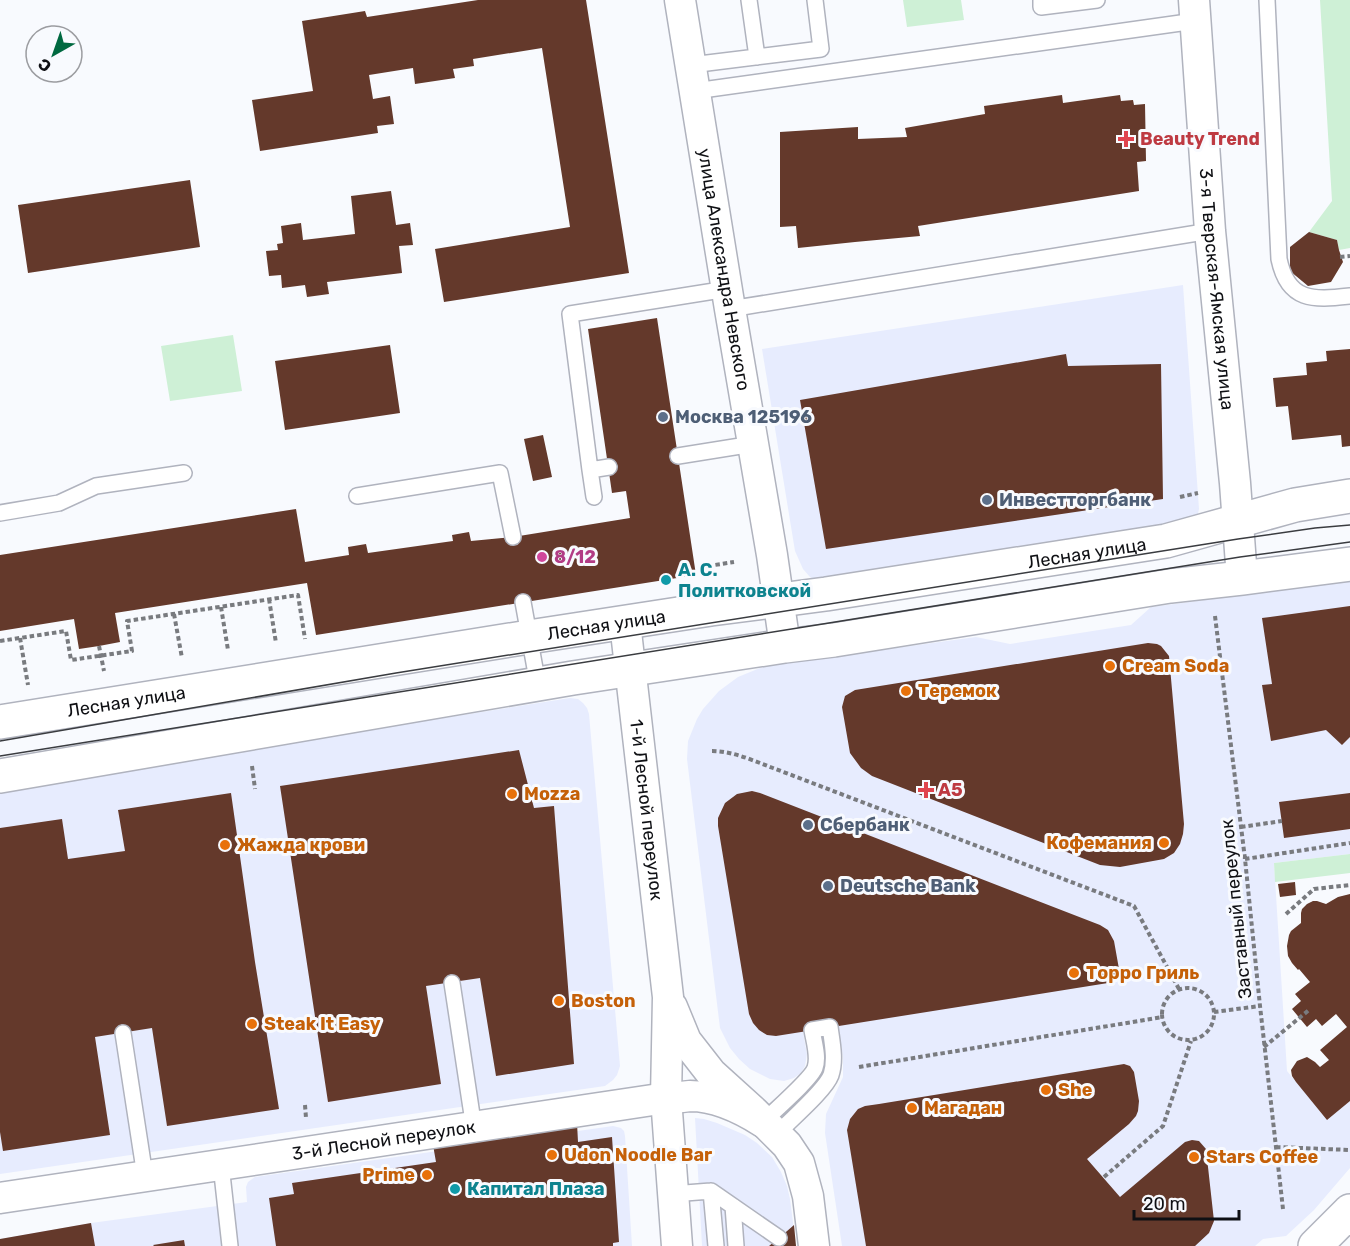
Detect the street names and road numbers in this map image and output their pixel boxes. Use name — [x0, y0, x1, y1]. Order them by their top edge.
street label: улица Александра Невского — [693, 147, 755, 392]
street label: 3-я Тверская-Ямская улица — [1195, 167, 1239, 411]
street label: Лесная улица — [1026, 533, 1148, 573]
street label: Лесная улица — [545, 605, 667, 645]
street label: Лесная улица — [66, 681, 187, 722]
street label: 1-й Лесной переулок — [625, 718, 668, 902]
street label: Заставный переулок — [1216, 818, 1256, 1000]
street label: 3-й Лесной переулок — [290, 1116, 477, 1165]

